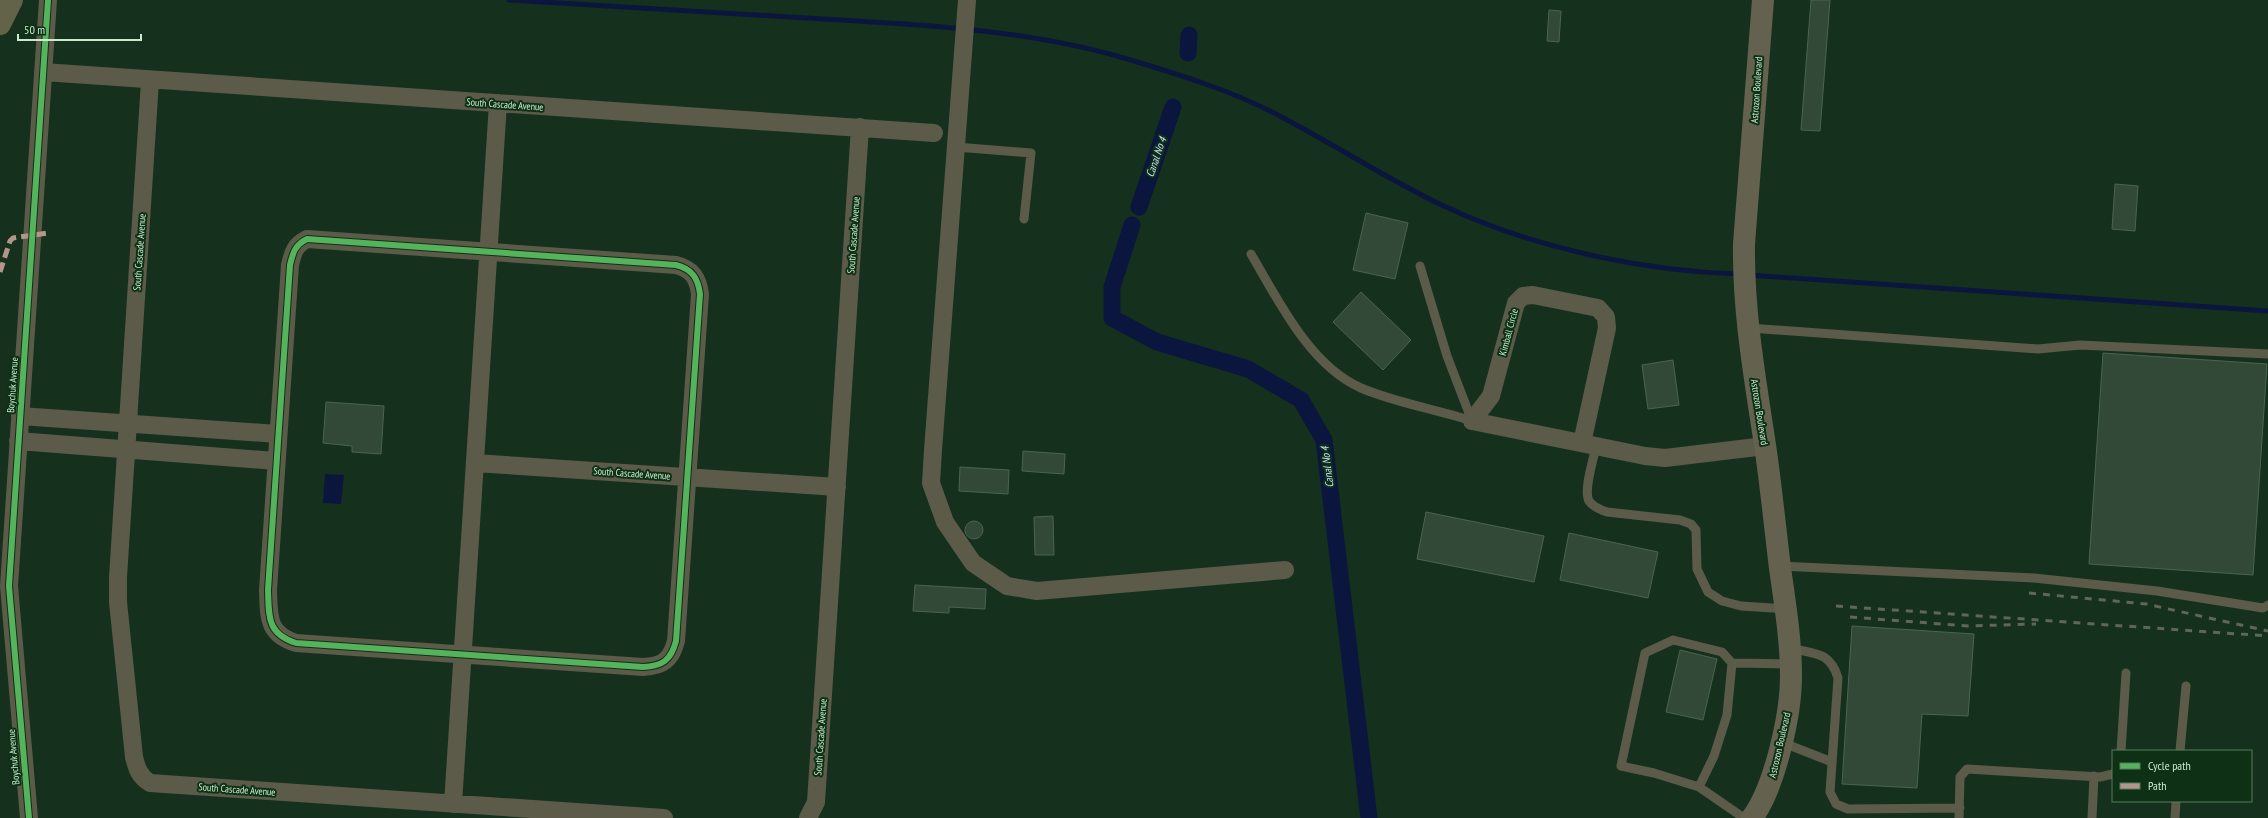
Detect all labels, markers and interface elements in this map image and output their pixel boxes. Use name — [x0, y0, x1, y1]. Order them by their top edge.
scale bar — [18, 16, 141, 42]
text: 50 m — [24, 22, 45, 37]
street label: Astrozon Boulevard — [1748, 56, 1765, 124]
street label: South Cascade Avenue — [466, 95, 544, 114]
water label: Canal No 4 — [1143, 134, 1170, 179]
street label: South Cascade Avenue — [844, 196, 863, 274]
street label: South Cascade Avenue — [130, 213, 149, 291]
street label: Kimball Circle — [1496, 307, 1521, 357]
street label: Boychuk Avenue — [4, 357, 21, 413]
street label: Astrozon Boulevard — [1748, 378, 1771, 446]
water label: Canal No 4 — [1317, 445, 1336, 488]
street label: South Cascade Avenue — [593, 464, 671, 483]
street label: South Cascade Avenue — [811, 698, 830, 776]
street label: Astrozon Boulevard — [1766, 711, 1793, 779]
street label: Boychuk Avenue — [5, 729, 22, 785]
legend — [2112, 750, 2252, 802]
text: Cycle path — [2148, 758, 2191, 773]
text: Path — [2148, 778, 2166, 793]
street label: South Cascade Avenue — [198, 780, 276, 799]

